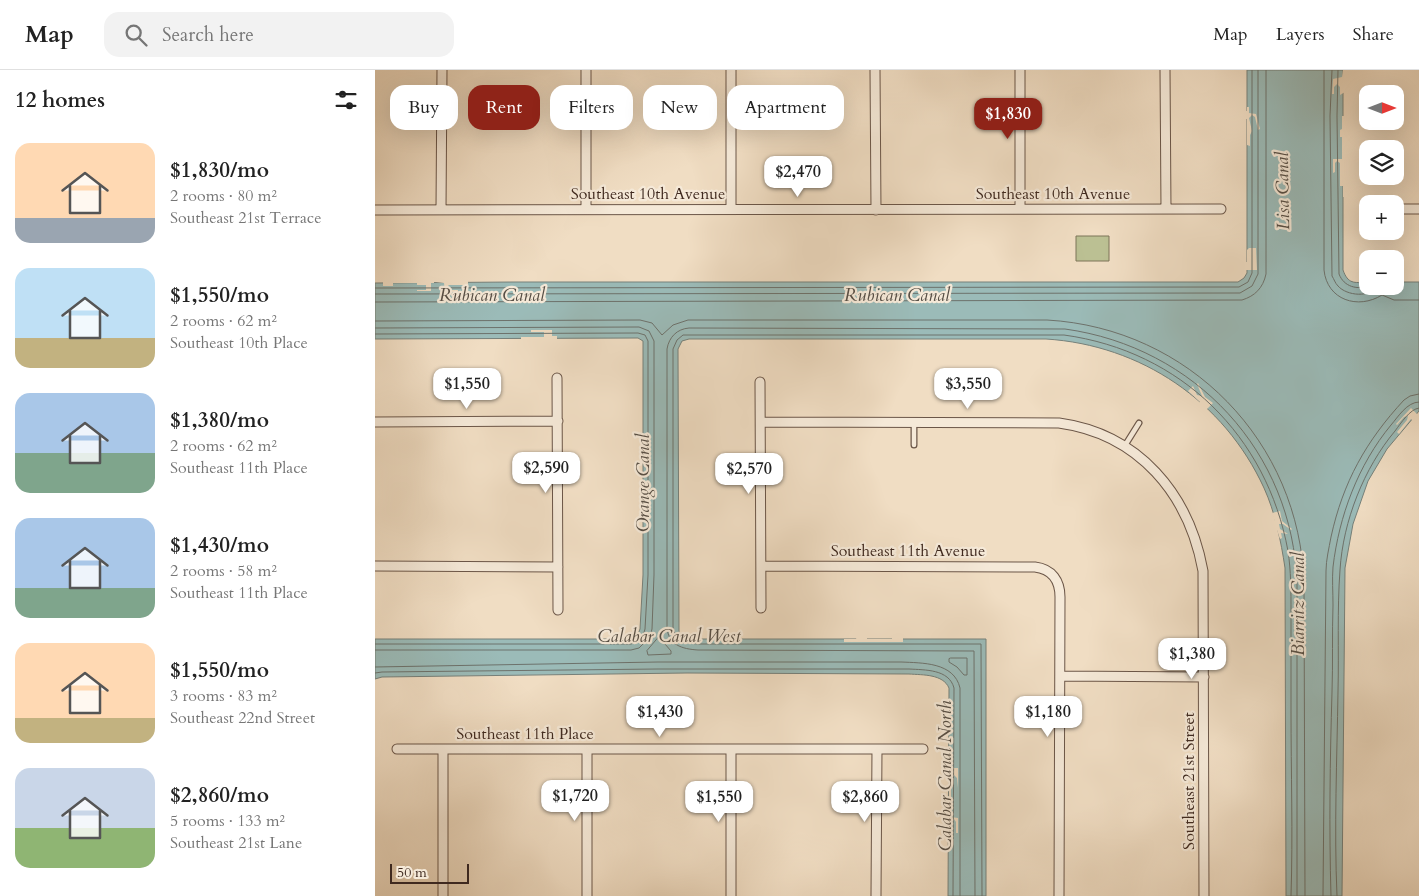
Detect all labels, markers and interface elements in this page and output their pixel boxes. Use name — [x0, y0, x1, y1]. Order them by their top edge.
search box — [104, 12, 454, 57]
text: Map — [25, 18, 74, 51]
icon: search — [122, 21, 150, 49]
text: Search here — [162, 22, 254, 48]
text: Map — [1213, 22, 1248, 47]
text: Layers — [1276, 22, 1325, 47]
text: Share — [1353, 22, 1394, 47]
chip: Buy — [390, 85, 458, 130]
chip: Rent — [468, 85, 540, 130]
chip: Filters — [550, 85, 633, 130]
chip: New — [643, 85, 717, 130]
chip: Apartment — [727, 85, 844, 130]
north arrow — [1359, 85, 1404, 130]
map controls — [1359, 85, 1404, 295]
text: 12 homes — [15, 86, 105, 115]
icon: filters — [332, 86, 360, 114]
pin: $1,830 — [967, 98, 1049, 140]
text: $1,830 — [985, 103, 1031, 125]
button: layers — [1359, 140, 1404, 185]
water label: Lisa Canal — [1270, 151, 1296, 230]
text: $1,830/mo — [170, 156, 269, 185]
pin: $2,470 — [757, 156, 839, 198]
text: $2,470 — [775, 161, 821, 183]
icon: home — [55, 163, 115, 223]
street label: Southeast 10th Avenue — [571, 183, 725, 205]
street label: Southeast 10th Avenue — [976, 183, 1130, 205]
text: 2 rooms · 80 m² — [170, 185, 277, 207]
button: + — [1359, 195, 1404, 240]
text: Southeast 21st Terrace — [170, 207, 321, 229]
button: − — [1359, 250, 1404, 295]
text: $1,550/mo — [170, 281, 269, 310]
water label: Rubican Canal — [439, 283, 546, 308]
water label: Rubican Canal — [844, 283, 951, 308]
icon: home — [55, 288, 115, 348]
text: 2 rooms · 62 m² — [170, 310, 277, 332]
text: Southeast 10th Place — [170, 332, 308, 354]
pin: $1,550 — [426, 368, 508, 410]
pin: $3,550 — [927, 368, 1009, 410]
text: $1,550 — [444, 373, 490, 395]
text: $3,550 — [945, 373, 991, 395]
text: $1,380/mo — [170, 406, 269, 435]
icon: home — [55, 413, 115, 473]
water label: Orange Canal — [631, 433, 656, 532]
text: 2 rooms · 62 m² — [170, 435, 277, 457]
pin: $2,590 — [505, 452, 587, 494]
pin: $2,570 — [708, 452, 790, 495]
text: Southeast 11th Place — [170, 457, 308, 479]
text: $2,590 — [523, 457, 569, 479]
text: $2,570 — [726, 458, 772, 480]
text: $1,430/mo — [170, 531, 269, 560]
icon: home — [55, 538, 115, 598]
street label: Southeast 11th Avenue — [831, 540, 985, 562]
water label: Biarritz Canal — [1286, 551, 1311, 656]
text: 2 rooms · 58 m² — [170, 560, 277, 582]
text: Southeast 11th Place — [170, 582, 308, 604]
water label: Calabar Canal West — [598, 624, 741, 649]
pin: $1,380 — [1151, 638, 1233, 680]
text: $1,380 — [1169, 643, 1215, 665]
text: $1,550/mo — [170, 656, 269, 685]
icon: home — [55, 663, 115, 723]
text: 3 rooms · 83 m² — [170, 685, 277, 707]
pin: $1,430 — [619, 696, 701, 738]
pin: $1,180 — [1007, 696, 1089, 738]
water label: Calabar Canal North — [933, 700, 958, 851]
text: $1,430 — [637, 701, 683, 723]
text: $1,180 — [1025, 701, 1071, 723]
text: Southeast 22nd Street — [170, 707, 315, 729]
street label: Southeast 21st Street — [1178, 712, 1200, 850]
street label: Southeast 11th Place — [456, 723, 594, 745]
pin: $1,720 — [534, 780, 616, 822]
pin: $1,550 — [678, 780, 760, 823]
pin: $2,860 — [824, 780, 906, 823]
text: $2,860/mo — [170, 781, 269, 810]
text: $1,720 — [552, 785, 598, 807]
text: $1,550 — [696, 786, 742, 808]
text: $2,860 — [842, 786, 888, 808]
icon: home — [55, 788, 115, 848]
text: 5 rooms · 133 m² — [170, 810, 285, 832]
text: Southeast 21st Lane — [170, 832, 302, 854]
scale bar — [390, 861, 469, 884]
text: 50 m — [397, 863, 427, 882]

